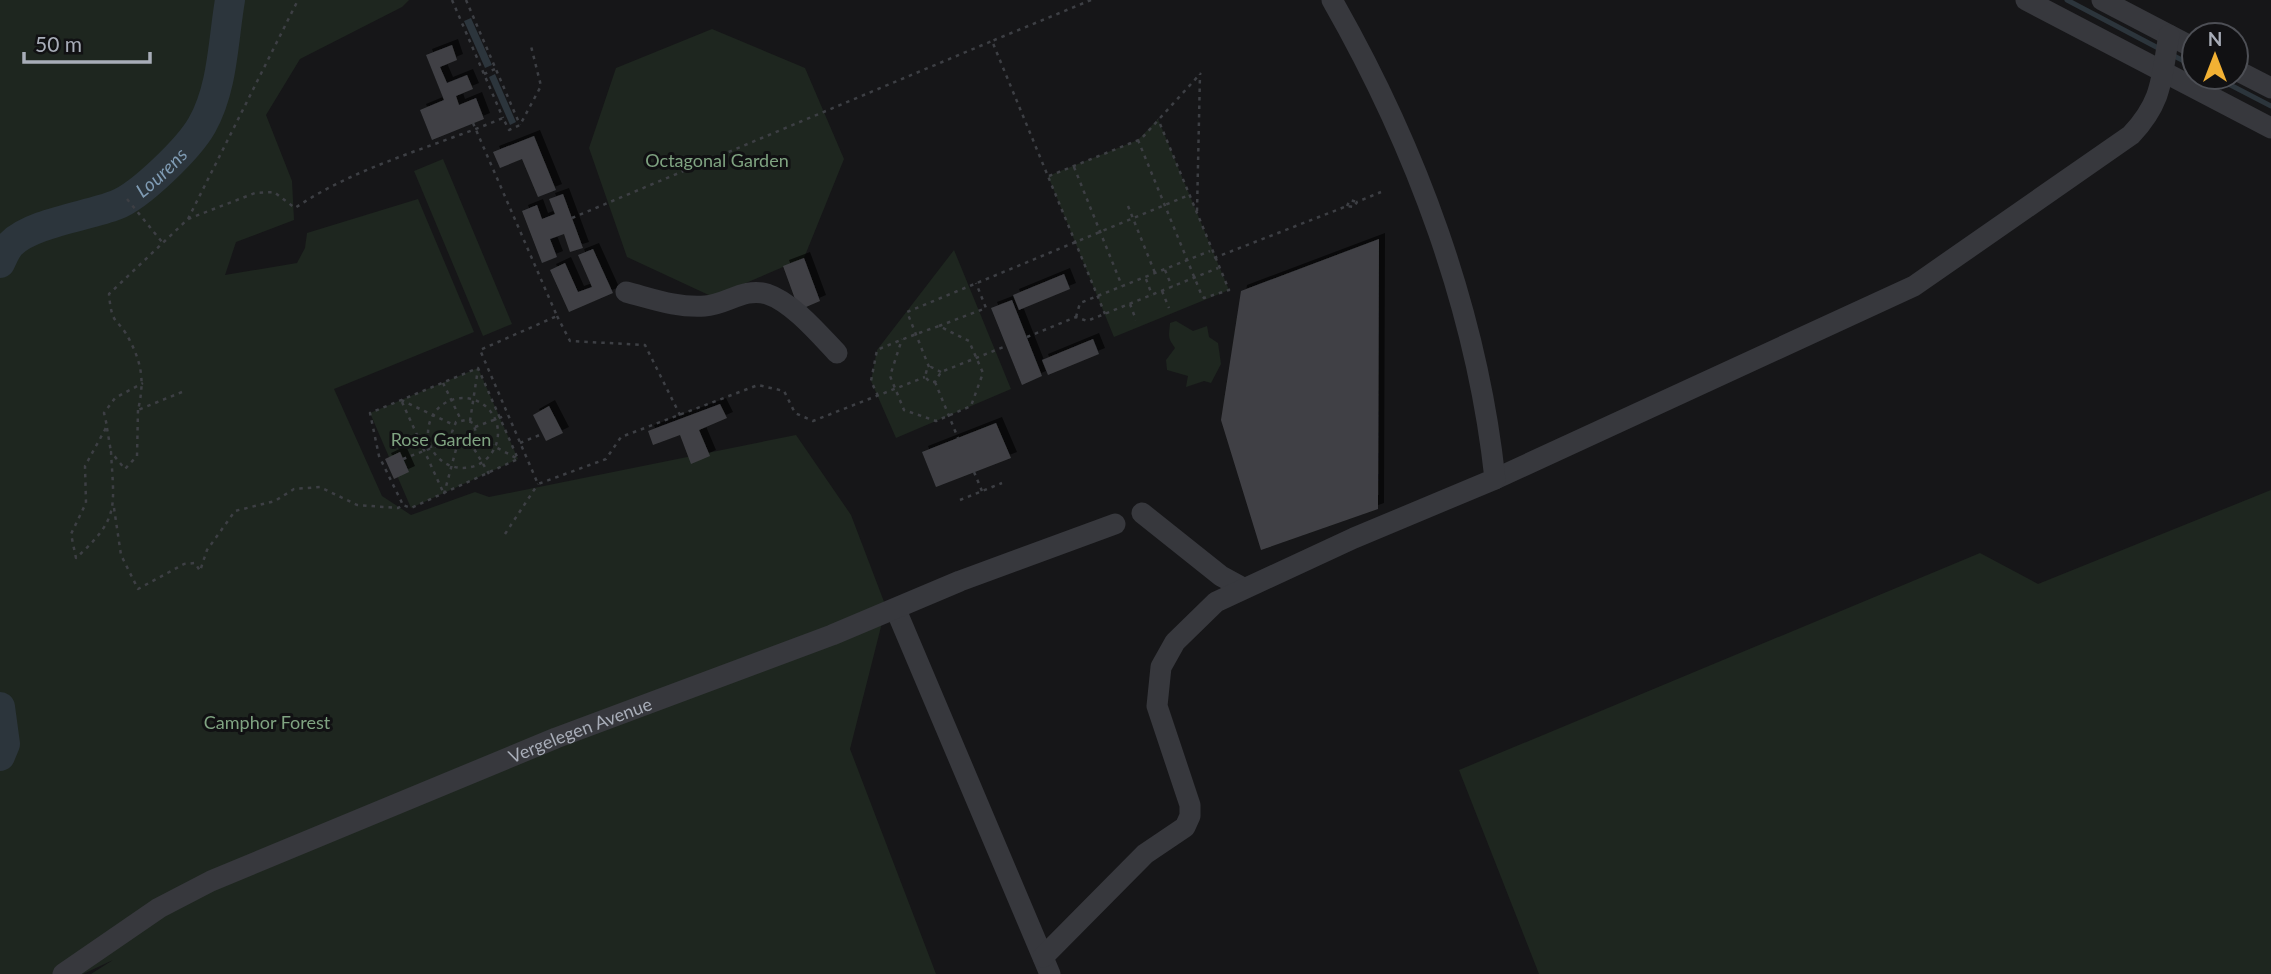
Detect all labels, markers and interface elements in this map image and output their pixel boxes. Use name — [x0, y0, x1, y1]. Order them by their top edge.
scale bar — [24, 21, 150, 65]
north arrow — [2180, 21, 2250, 91]
text: N — [2208, 27, 2222, 50]
text: 50 m — [35, 31, 82, 56]
water label: Lourens — [131, 142, 191, 201]
park label: Octagonal Garden — [645, 149, 789, 171]
park label: Rose Garden — [391, 428, 491, 450]
street label: Vergelegen Avenue — [505, 692, 655, 767]
park label: Camphor Forest — [204, 711, 331, 733]

